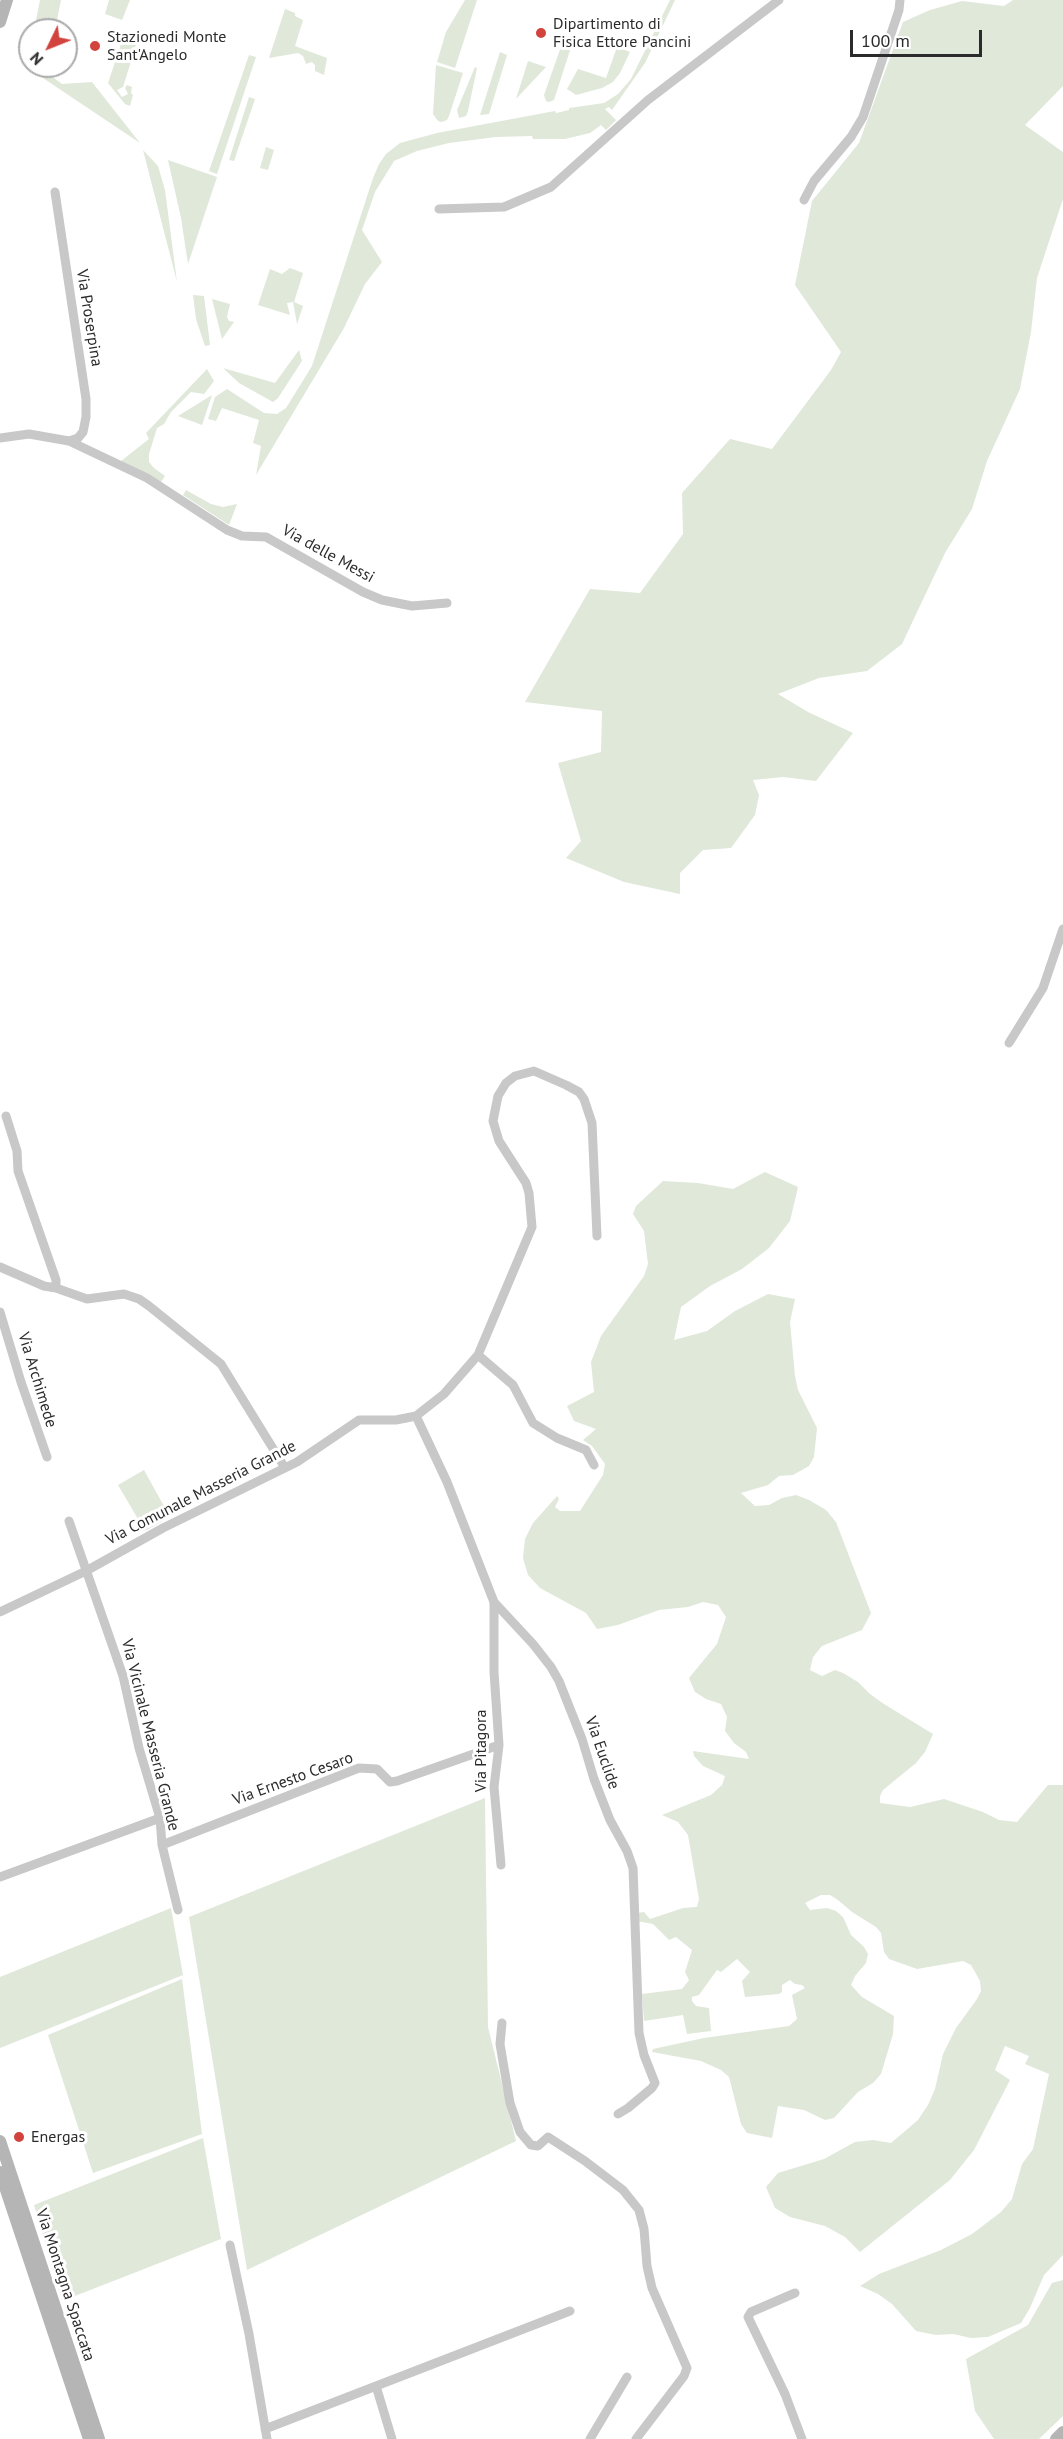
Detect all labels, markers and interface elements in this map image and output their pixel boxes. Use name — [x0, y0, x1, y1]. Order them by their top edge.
place label: Dipartimento di Fisica Ettore Pancini — [553, 14, 691, 52]
north arrow — [18, 18, 78, 78]
scale bar — [853, 18, 985, 56]
marker: Dipartimento di Fisica Ettore Pancini — [534, 26, 548, 40]
place label: Stazionedi Monte Sant'Angelo — [107, 27, 226, 65]
text: 100 m — [861, 29, 910, 52]
marker: Stazionedi Monte Sant'Angelo — [88, 39, 102, 53]
text: N — [25, 48, 47, 70]
street label: Via Proserpina — [72, 268, 106, 368]
street label: Via delle Messi — [278, 521, 378, 587]
street label: Via Archimede — [13, 1330, 61, 1430]
street label: Via Comunale Masseria Grande — [103, 1437, 299, 1549]
street label: Via Vicinale Masseria Grande — [117, 1637, 183, 1833]
street label: Via Pitagora — [471, 1710, 491, 1792]
street label: Via Euclide — [581, 1714, 623, 1792]
street label: Via Ernesto Cesaro — [230, 1748, 356, 1810]
place label: Energas — [31, 2127, 85, 2147]
marker: Energas — [12, 2130, 26, 2144]
street label: Via Montagna Spaccata — [31, 2206, 99, 2364]

